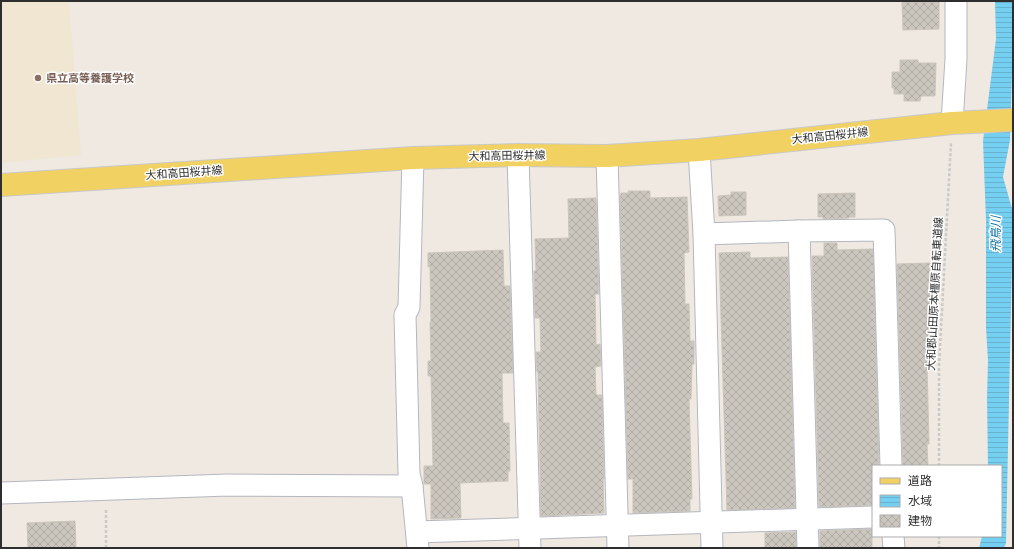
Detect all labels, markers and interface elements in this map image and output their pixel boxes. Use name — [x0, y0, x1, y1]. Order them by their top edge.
place label: 県立高等養護学校 — [46, 72, 134, 84]
marker: 県立高等養護学校 — [33, 73, 43, 83]
street label: 大和高田桜井線 — [791, 126, 869, 145]
street label: 大和高田桜井線 — [468, 149, 546, 162]
street label: 大和高田桜井線 — [145, 164, 223, 181]
water label: 飛鳥川 — [989, 214, 1002, 252]
street label: 大和郡山田原本橿原自転車道線 — [924, 217, 945, 371]
legend — [872, 465, 1002, 537]
text: 道路 — [908, 474, 932, 487]
text: 水域 — [908, 495, 932, 507]
text: 建物 — [908, 514, 932, 527]

